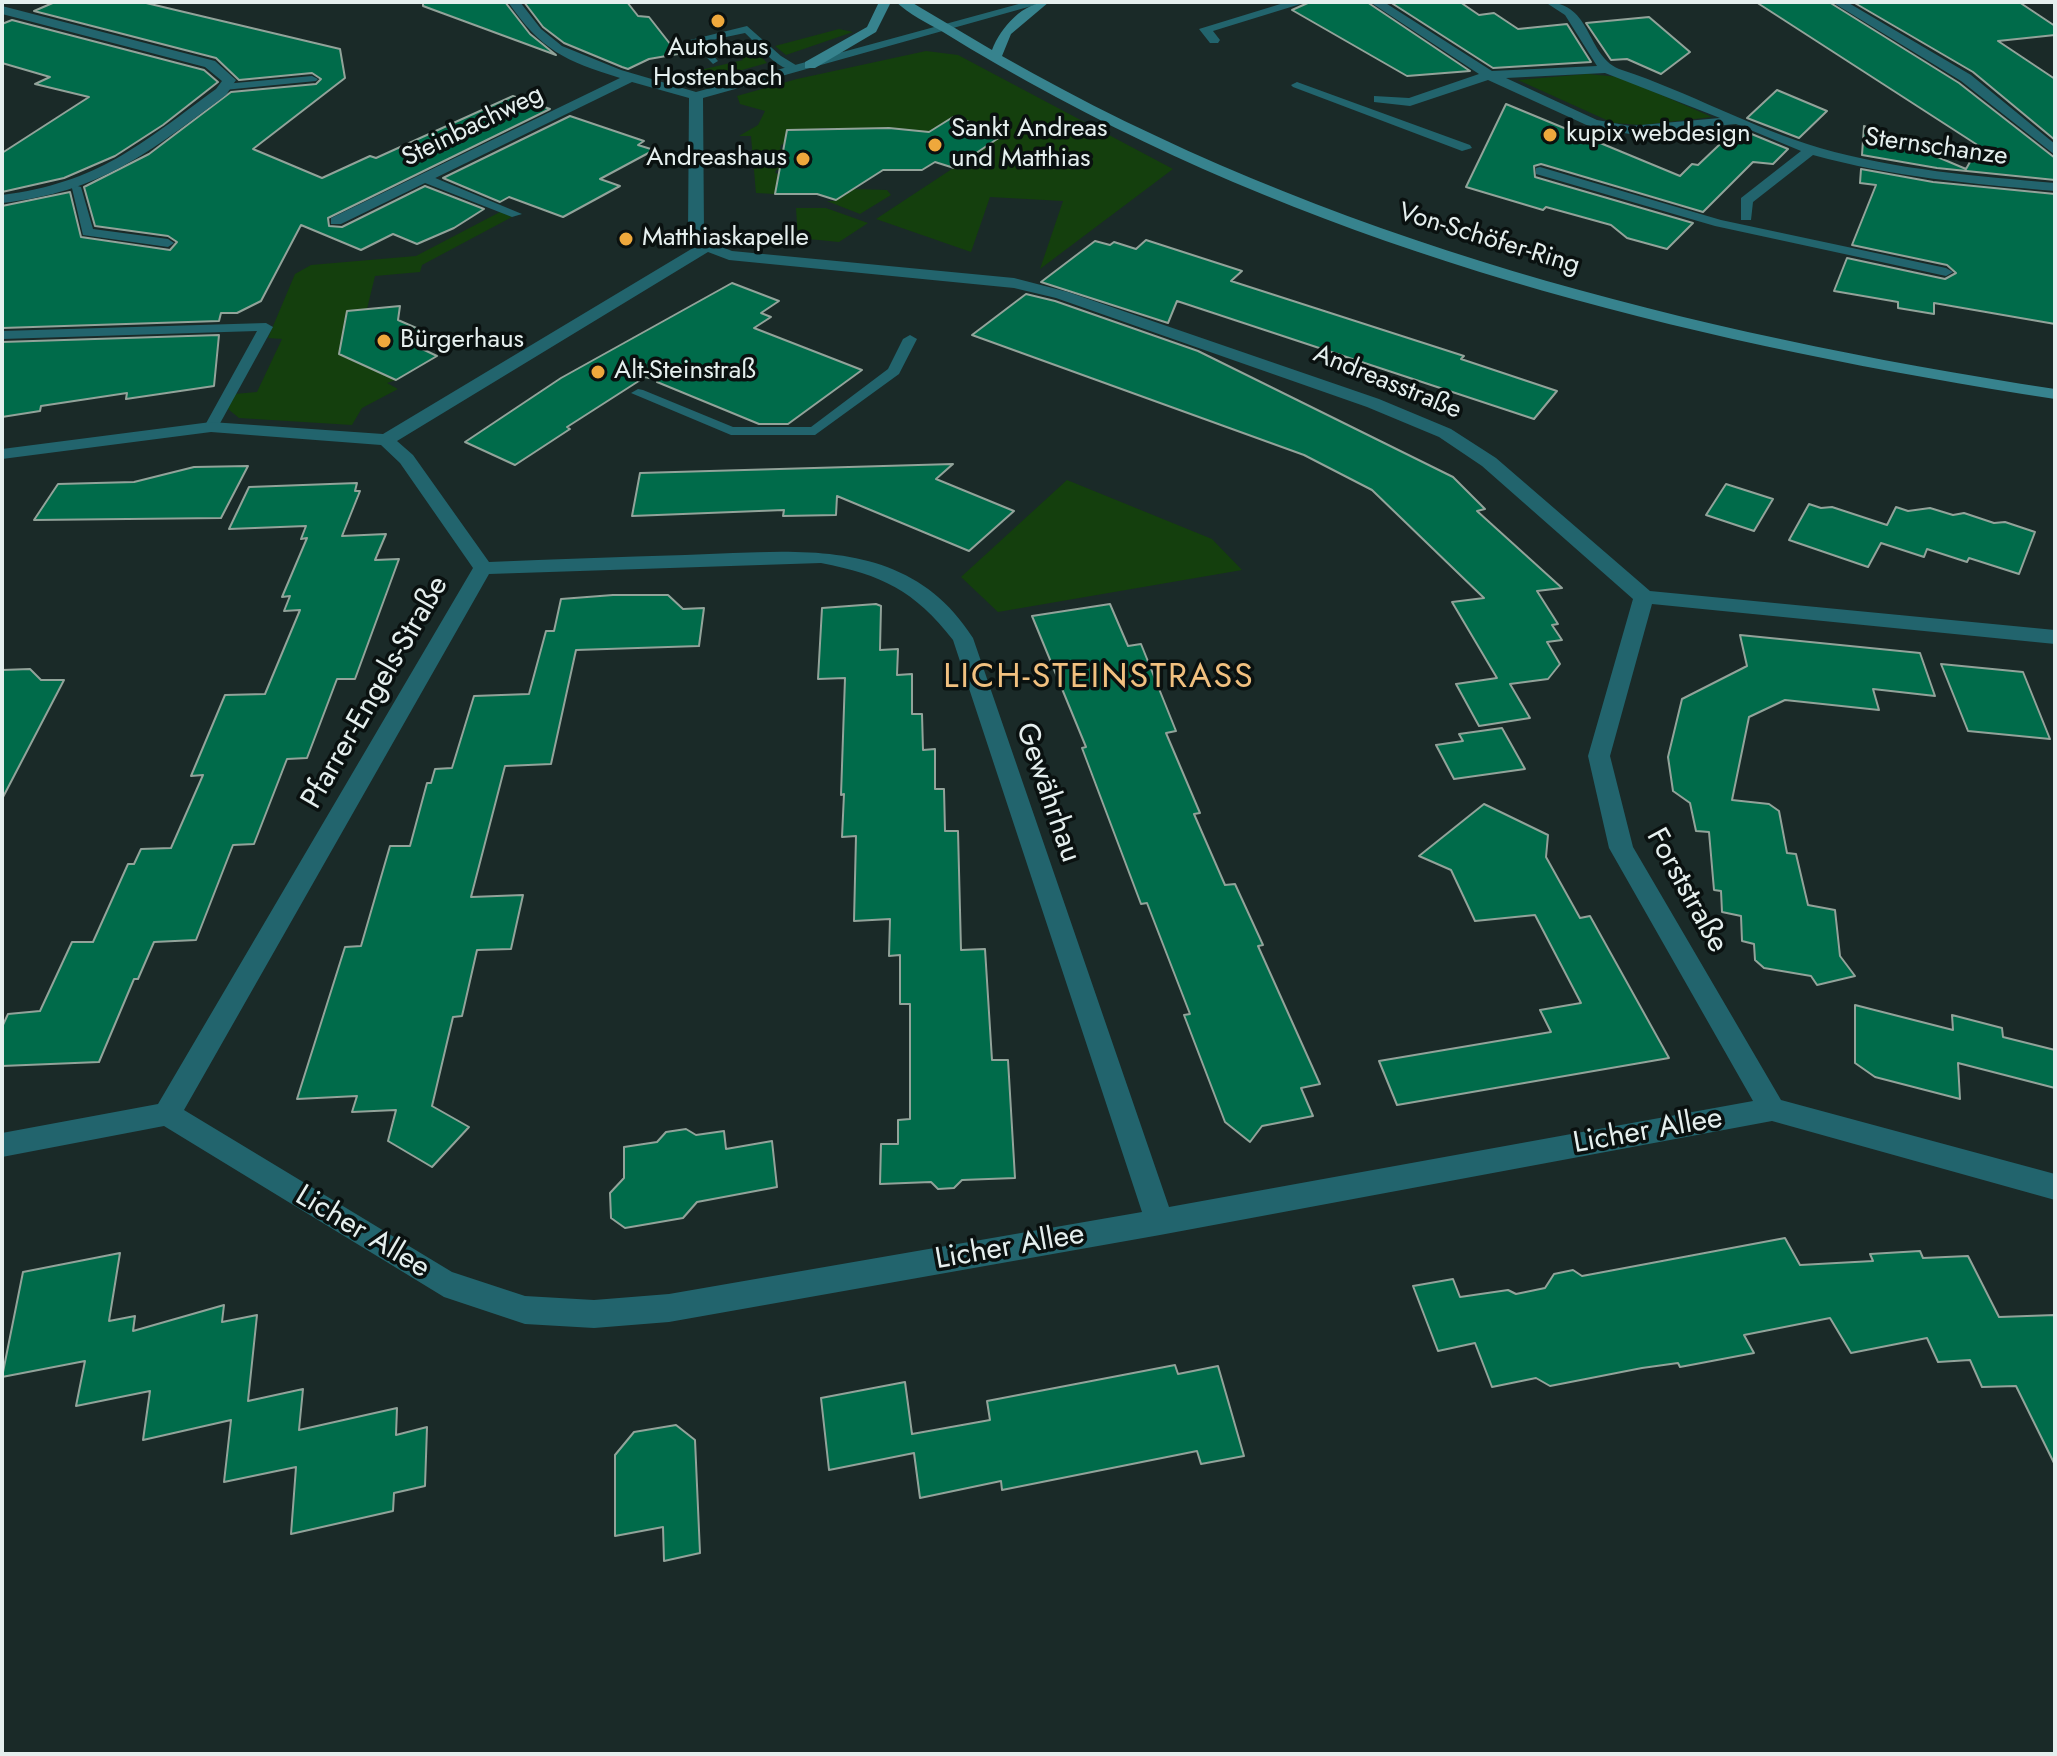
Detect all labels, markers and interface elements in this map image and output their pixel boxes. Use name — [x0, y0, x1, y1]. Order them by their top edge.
marker: Autohaus Hostenbach — [709, 12, 727, 30]
place label: Autohaus Hostenbach — [653, 33, 783, 94]
street label: Steinbachweg — [397, 79, 549, 175]
place label: Sankt Andreas und Matthias — [951, 114, 1107, 176]
place label: kupix webdesign — [1566, 119, 1751, 151]
street label: Sternschanze — [1862, 123, 2010, 173]
marker: kupix webdesign — [1541, 126, 1559, 144]
marker: Sankt Andreas und Matthias — [926, 136, 944, 154]
place label: Andreashaus — [646, 143, 787, 175]
marker: Andreashaus — [794, 150, 812, 168]
street label: Von-Schöfer-Ring — [1395, 198, 1583, 282]
place label: Matthiaskapelle — [642, 223, 809, 255]
marker: Matthiaskapelle — [617, 230, 635, 248]
place label: Bürgerhaus — [400, 325, 524, 357]
marker: Bürgerhaus — [375, 332, 393, 350]
street label: Andreasstraße — [1308, 339, 1466, 427]
place label: Alt-Steinstraß — [614, 356, 756, 388]
marker: Alt-Steinstraß — [589, 363, 607, 381]
street label: Pfarrer-Engels-Straße — [295, 570, 457, 816]
district label: LICH-STEINSTRASS — [943, 659, 1255, 699]
street label: Gewährhau — [1006, 719, 1088, 867]
street label: Forststraße — [1637, 823, 1735, 959]
street label: Licher Allee — [1571, 1101, 1725, 1163]
street label: Licher Allee — [288, 1179, 436, 1287]
street label: Licher Allee — [933, 1217, 1087, 1279]

